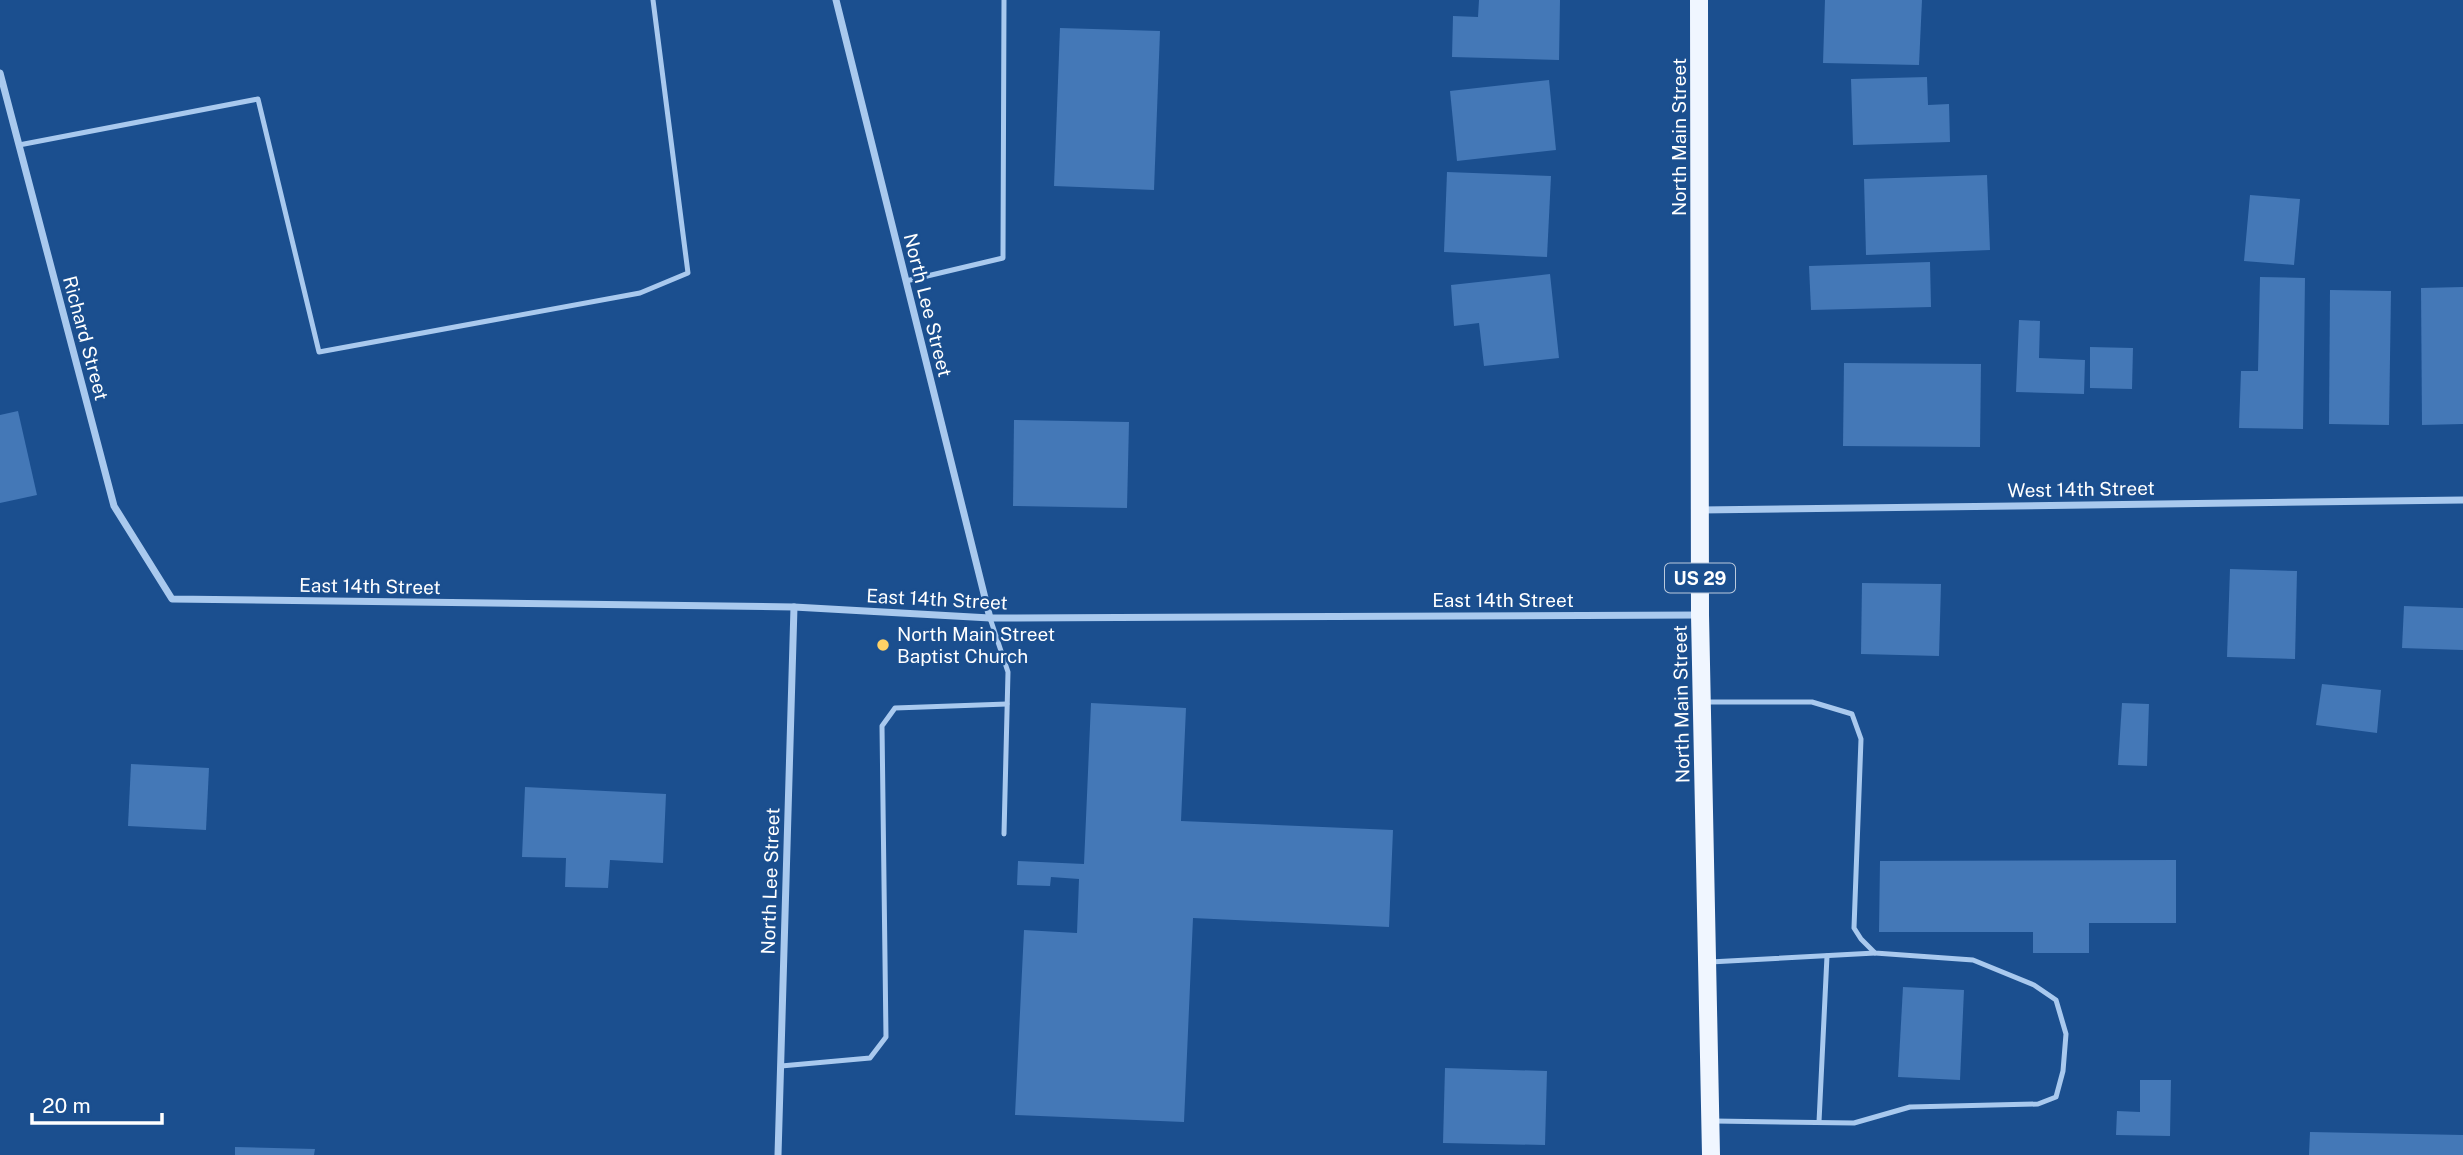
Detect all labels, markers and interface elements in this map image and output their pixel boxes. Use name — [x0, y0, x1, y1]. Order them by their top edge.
street label: North Main Street — [1668, 58, 1690, 216]
street label: North Lee Street — [900, 231, 956, 379]
street label: Richard Street — [59, 273, 113, 403]
street label: West 14th Street — [2007, 477, 2155, 501]
road number: US 29 — [1665, 564, 1735, 592]
street label: East 14th Street — [299, 574, 441, 598]
street label: East 14th Street — [866, 584, 1008, 614]
street label: East 14th Street — [1432, 589, 1574, 611]
place label: North Main Street Baptist Church — [897, 623, 1055, 667]
street label: North Main Street — [1669, 625, 1693, 783]
marker: North Main Street Baptist Church — [875, 637, 891, 653]
street label: North Lee Street — [756, 807, 784, 955]
scale bar — [32, 1082, 161, 1126]
text: 20 m — [42, 1093, 91, 1118]

